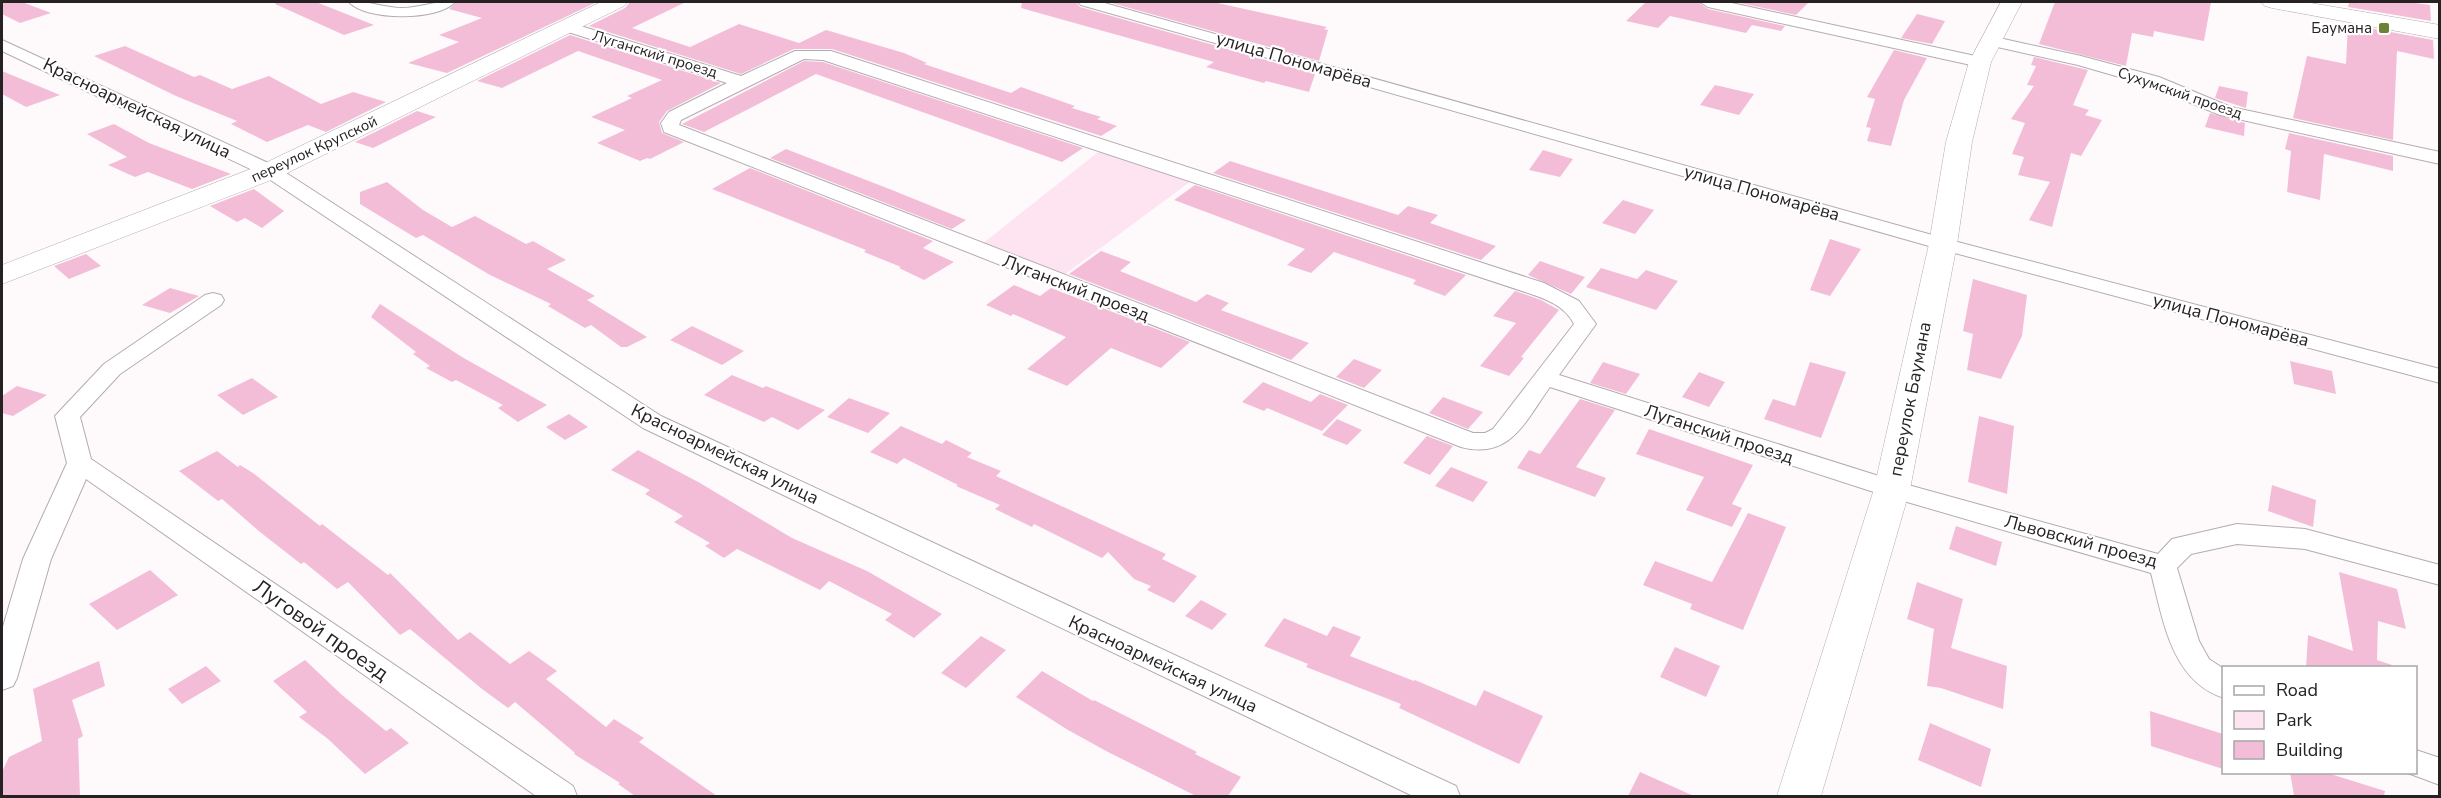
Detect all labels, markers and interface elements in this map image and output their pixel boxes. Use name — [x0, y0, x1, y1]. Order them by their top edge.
place label: Баумана — [2311, 18, 2372, 38]
marker: Баумана — [2377, 21, 2391, 35]
street label: Луганский проезд — [590, 26, 720, 83]
street label: улица Пономарёва — [1213, 26, 1375, 94]
street label: Красноармейская улица — [39, 52, 235, 164]
street label: Сухумский проезд — [2115, 62, 2245, 124]
street label: переулок Крупской — [248, 111, 380, 187]
street label: улица Пономарёва — [1681, 159, 1843, 227]
street label: Луганский проезд — [999, 249, 1153, 327]
street label: улица Пономарёва — [2150, 288, 2312, 352]
street label: переулок Баумана — [1883, 320, 1937, 478]
street label: Красноармейская улица — [627, 398, 823, 510]
street label: Луганский проезд — [1641, 399, 1797, 470]
street label: Львовский проезд — [2002, 509, 2160, 573]
street label: Луговой проезд — [248, 573, 394, 687]
street label: Красноармейская улица — [1065, 610, 1261, 718]
legend — [2222, 666, 2417, 774]
text: Road — [2276, 678, 2318, 702]
text: Park — [2276, 708, 2313, 732]
text: Building — [2276, 738, 2343, 762]

